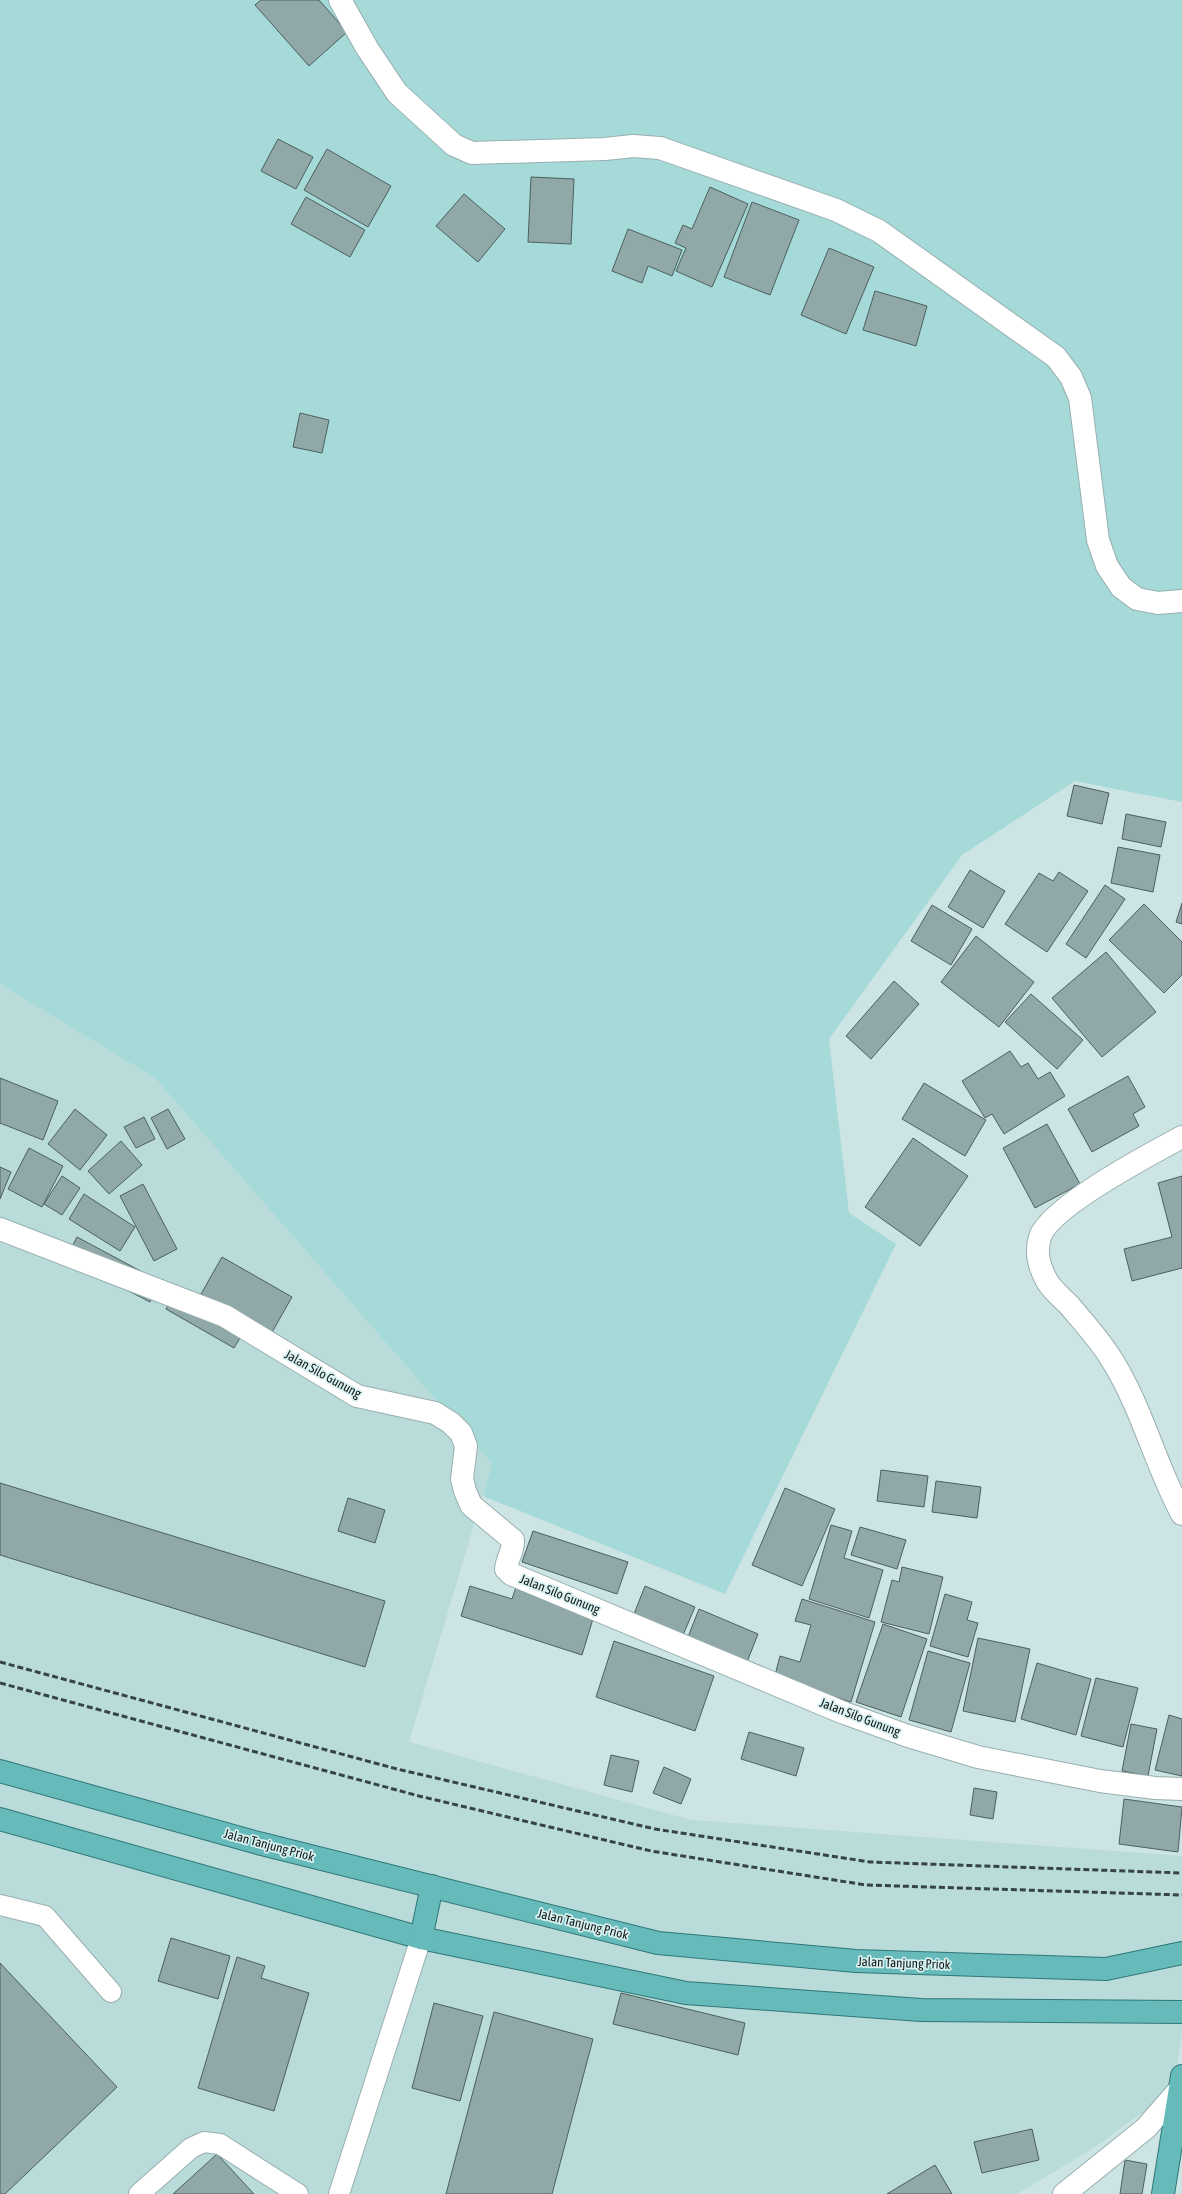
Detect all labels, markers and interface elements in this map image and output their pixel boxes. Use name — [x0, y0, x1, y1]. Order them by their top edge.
street label: Jalan Silo Gunung — [282, 1347, 364, 1401]
street label: Jalan Silo Gunung — [518, 1571, 603, 1617]
street label: Jalan Silo Gunung — [818, 1695, 903, 1739]
street label: Jalan Tanjung Priok — [222, 1826, 316, 1864]
street label: Jalan Tanjung Priok — [536, 1905, 630, 1943]
street label: Jalan Tanjung Priok — [857, 1954, 951, 1972]

